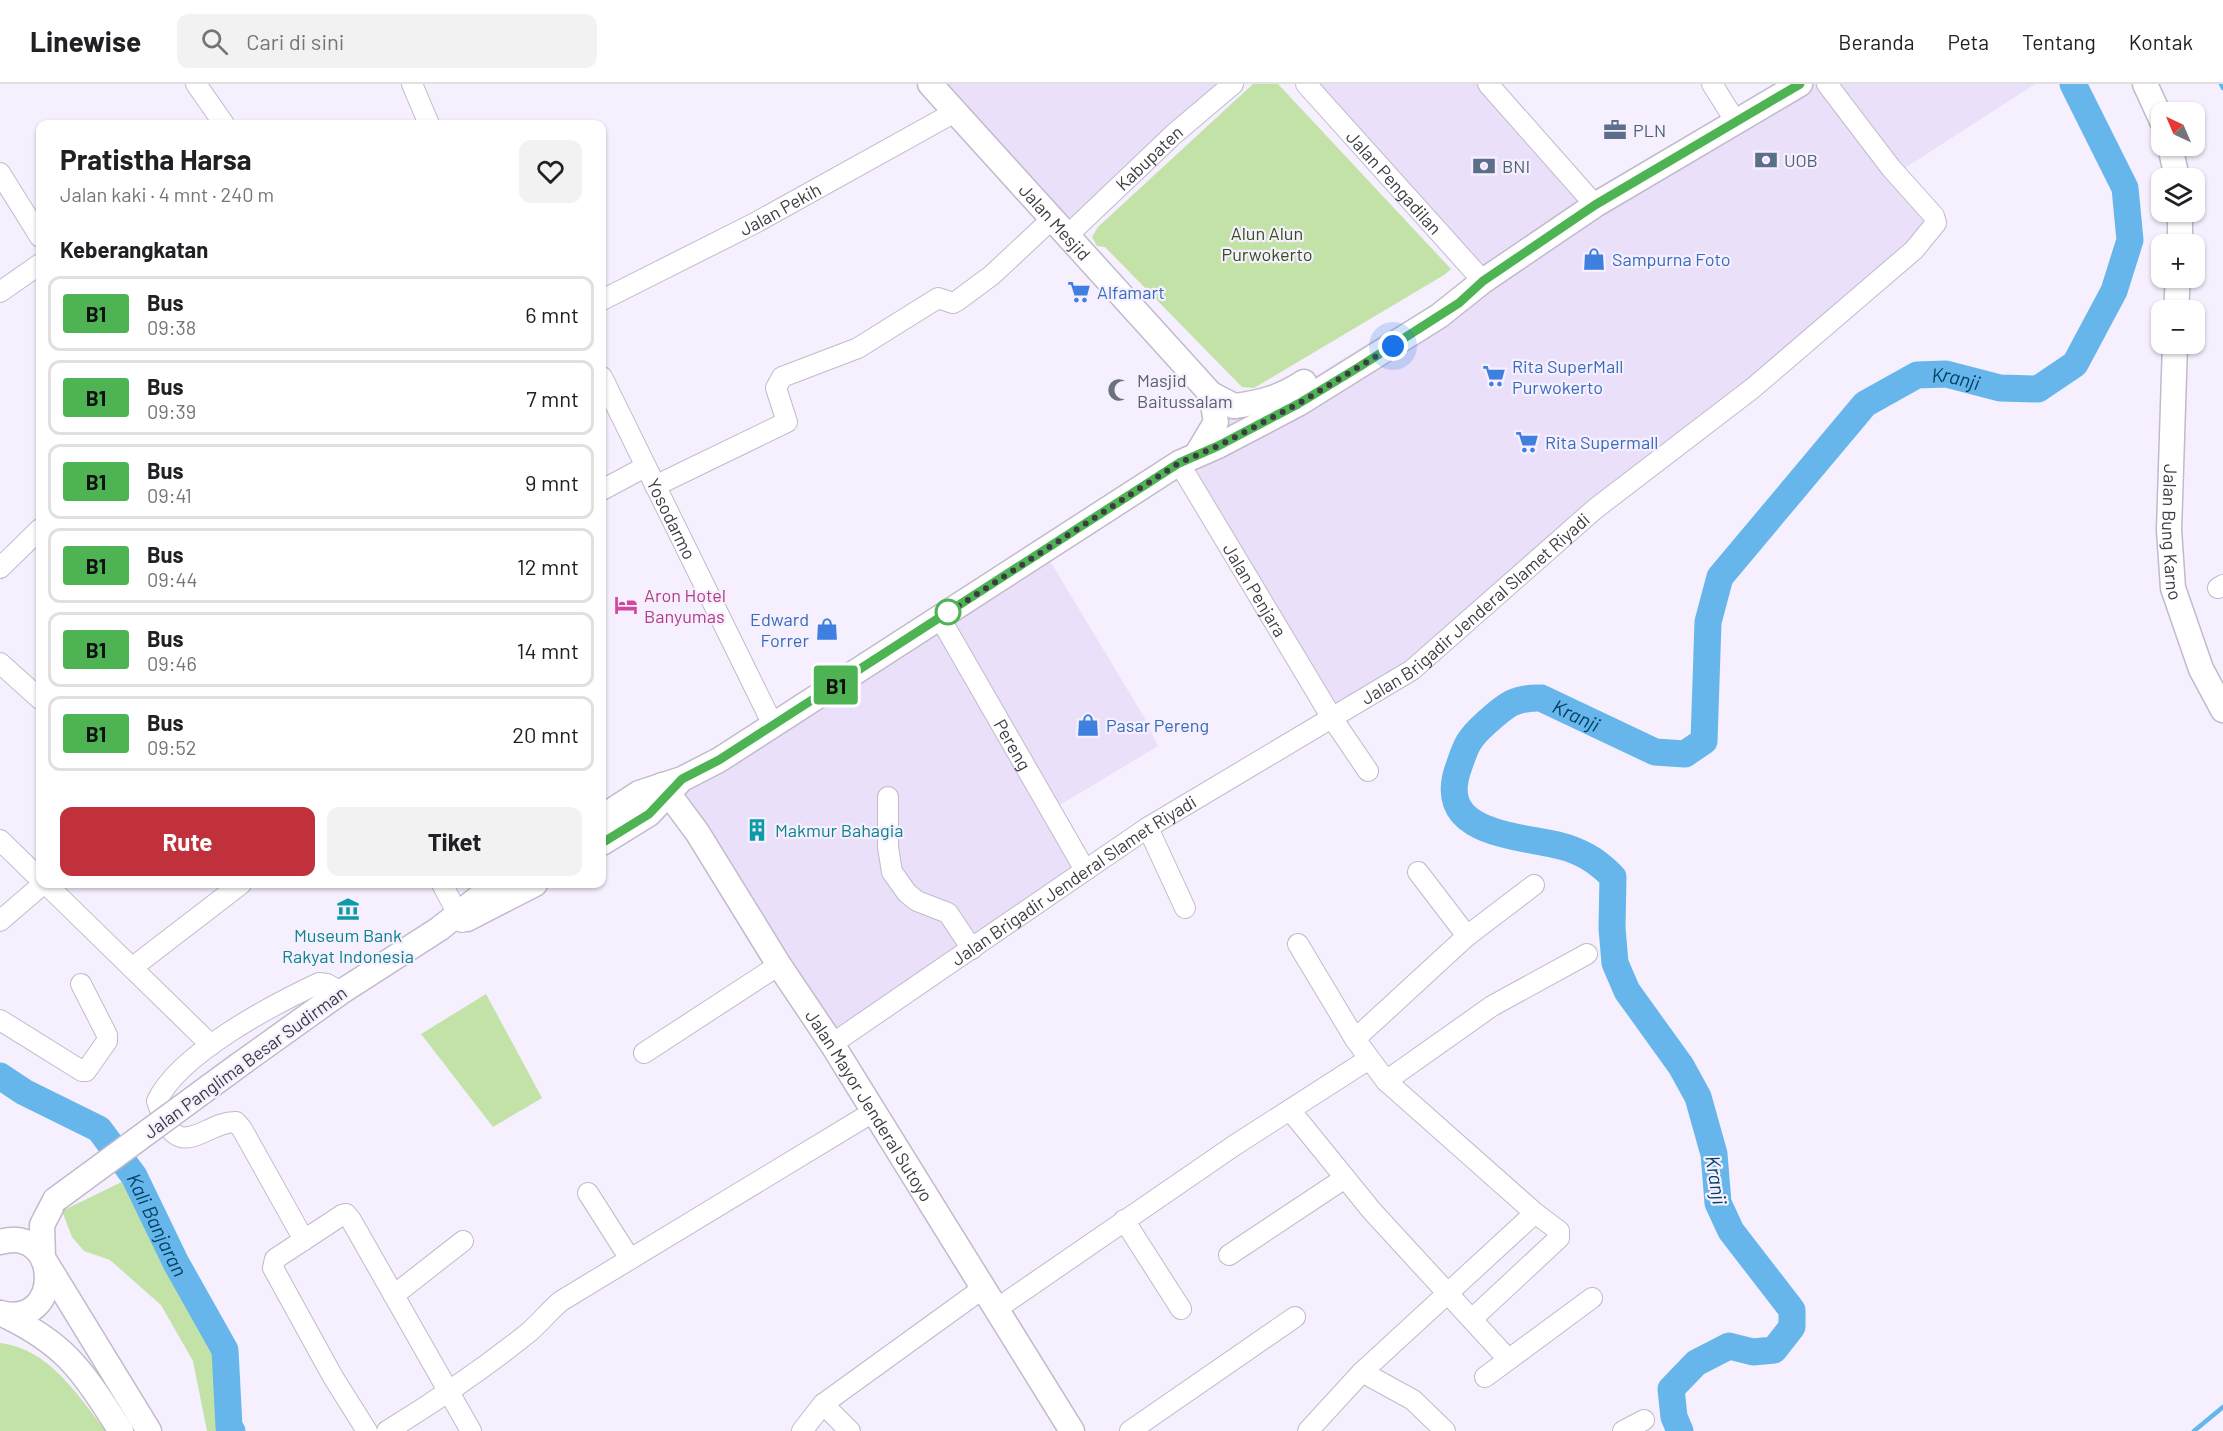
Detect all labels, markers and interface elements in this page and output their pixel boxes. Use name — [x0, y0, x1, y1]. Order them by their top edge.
search box — [177, 14, 597, 68]
text: Linewise — [30, 24, 141, 58]
icon: search — [198, 25, 231, 58]
text: Cari di sini — [246, 28, 344, 54]
text: Beranda — [1838, 29, 1914, 54]
text: Peta — [1947, 29, 1989, 54]
text: Tentang — [2022, 29, 2096, 54]
text: Kontak — [2129, 29, 2193, 54]
north arrow — [2151, 102, 2205, 156]
map controls — [2151, 102, 2205, 354]
office icon: PLN — [1602, 117, 1628, 143]
place label: PLN — [1633, 119, 1666, 141]
street label: Kabupaten — [1111, 121, 1187, 195]
street label: Jalan Pengadilan — [1342, 126, 1447, 239]
button: heart — [519, 140, 582, 203]
text: Pratistha Harsa — [60, 142, 252, 176]
bank icon: UOB — [1753, 147, 1779, 173]
place label: UOB — [1784, 149, 1818, 171]
bank icon: BNI — [1471, 153, 1497, 179]
place label: BNI — [1502, 155, 1530, 177]
button: layers — [2151, 168, 2205, 222]
street label: Jalan Pekih — [736, 178, 825, 240]
street label: Jalan Mesjid — [1015, 179, 1095, 265]
text: Jalan kaki · 4 mnt · 240 m — [60, 182, 274, 206]
park label: Alun Alun Purwokerto — [1221, 222, 1313, 265]
button: + — [2151, 234, 2205, 288]
text: Keberangkatan — [60, 236, 208, 262]
shop icon: Sampurna Foto — [1581, 246, 1607, 272]
place label: Sampurna Foto — [1612, 248, 1731, 270]
supermarket icon: Alfamart — [1066, 279, 1092, 305]
place label: Alfamart — [1097, 281, 1165, 303]
text: Bus — [147, 289, 184, 315]
button: − — [2151, 300, 2205, 354]
text: B1 — [86, 301, 106, 326]
text: 6 mnt — [525, 301, 579, 327]
text: 09:38 — [147, 315, 196, 339]
your location — [1378, 331, 1408, 361]
place label: Rita SuperMall Purwokerto — [1512, 355, 1623, 398]
water label: Kranji — [1931, 362, 1983, 394]
supermarket icon: Rita SuperMall Purwokerto — [1481, 363, 1507, 389]
place label: Masjid Baitussalam — [1137, 369, 1233, 412]
text: Bus — [147, 373, 184, 399]
mosque icon: Masjid Baitussalam — [1106, 377, 1132, 403]
text: B1 — [86, 385, 106, 410]
text: 7 mnt — [526, 385, 579, 411]
text: 09:39 — [147, 399, 196, 423]
supermarket icon: Rita Supermall — [1514, 429, 1540, 455]
place label: Rita Supermall — [1545, 431, 1658, 453]
text: Bus — [147, 457, 184, 483]
street label: Jalan Bung Karno — [2158, 464, 2187, 603]
text: B1 — [86, 469, 106, 494]
text: 9 mnt — [525, 469, 579, 495]
street label: Yosodarmo — [642, 475, 701, 563]
text: 09:41 — [147, 483, 192, 507]
street label: Jalan Brigadir Jenderal Slamet Riyadi — [1357, 508, 1594, 709]
street label: Jalan Penjara — [1219, 539, 1292, 641]
text: Bus — [147, 541, 184, 567]
text: B1 — [86, 553, 106, 578]
text: 12 mnt — [517, 553, 579, 579]
text: 09:44 — [147, 567, 198, 591]
place label: Aron Hotel Banyumas — [644, 584, 726, 627]
hotel icon: Aron Hotel Banyumas — [613, 592, 639, 618]
unlabelled marker — [935, 599, 961, 625]
place label: Edward Forrer — [750, 608, 809, 651]
shop icon: Edward Forrer — [814, 616, 840, 642]
text: Bus — [147, 625, 184, 651]
text: B1 — [86, 637, 106, 662]
text: 14 mnt — [517, 637, 579, 663]
text: 09:46 — [147, 651, 197, 675]
line badge: B1 — [809, 666, 863, 704]
text: B1 — [826, 673, 846, 698]
water label: Kranji — [1549, 693, 1604, 736]
text: Bus — [147, 709, 184, 735]
shop icon: Pasar Pereng — [1075, 712, 1101, 738]
place label: Pasar Pereng — [1106, 714, 1209, 736]
street label: Pereng — [989, 715, 1036, 774]
text: B1 — [86, 721, 106, 746]
text: 20 mnt — [512, 721, 579, 747]
text: 09:52 — [147, 735, 197, 759]
street label: Jalan Brigadir Jenderal Slamet Riyadi — [947, 790, 1200, 970]
button: Rute — [60, 807, 315, 876]
button: Tiket — [327, 807, 582, 876]
building icon: Makmur Bahagia — [744, 817, 770, 843]
place label: Makmur Bahagia — [775, 819, 903, 841]
museum icon: Museum Bank Rakyat Indonesia — [335, 896, 361, 922]
place label: Museum Bank Rakyat Indonesia — [282, 924, 414, 967]
street label: Jalan Panglima Besar Sudirman — [139, 981, 351, 1143]
street label: Jalan Mayor Jenderal Sutoyo — [801, 1005, 938, 1206]
water label: Kranji — [1701, 1154, 1733, 1206]
water label: Kali Banjaran — [122, 1169, 193, 1280]

